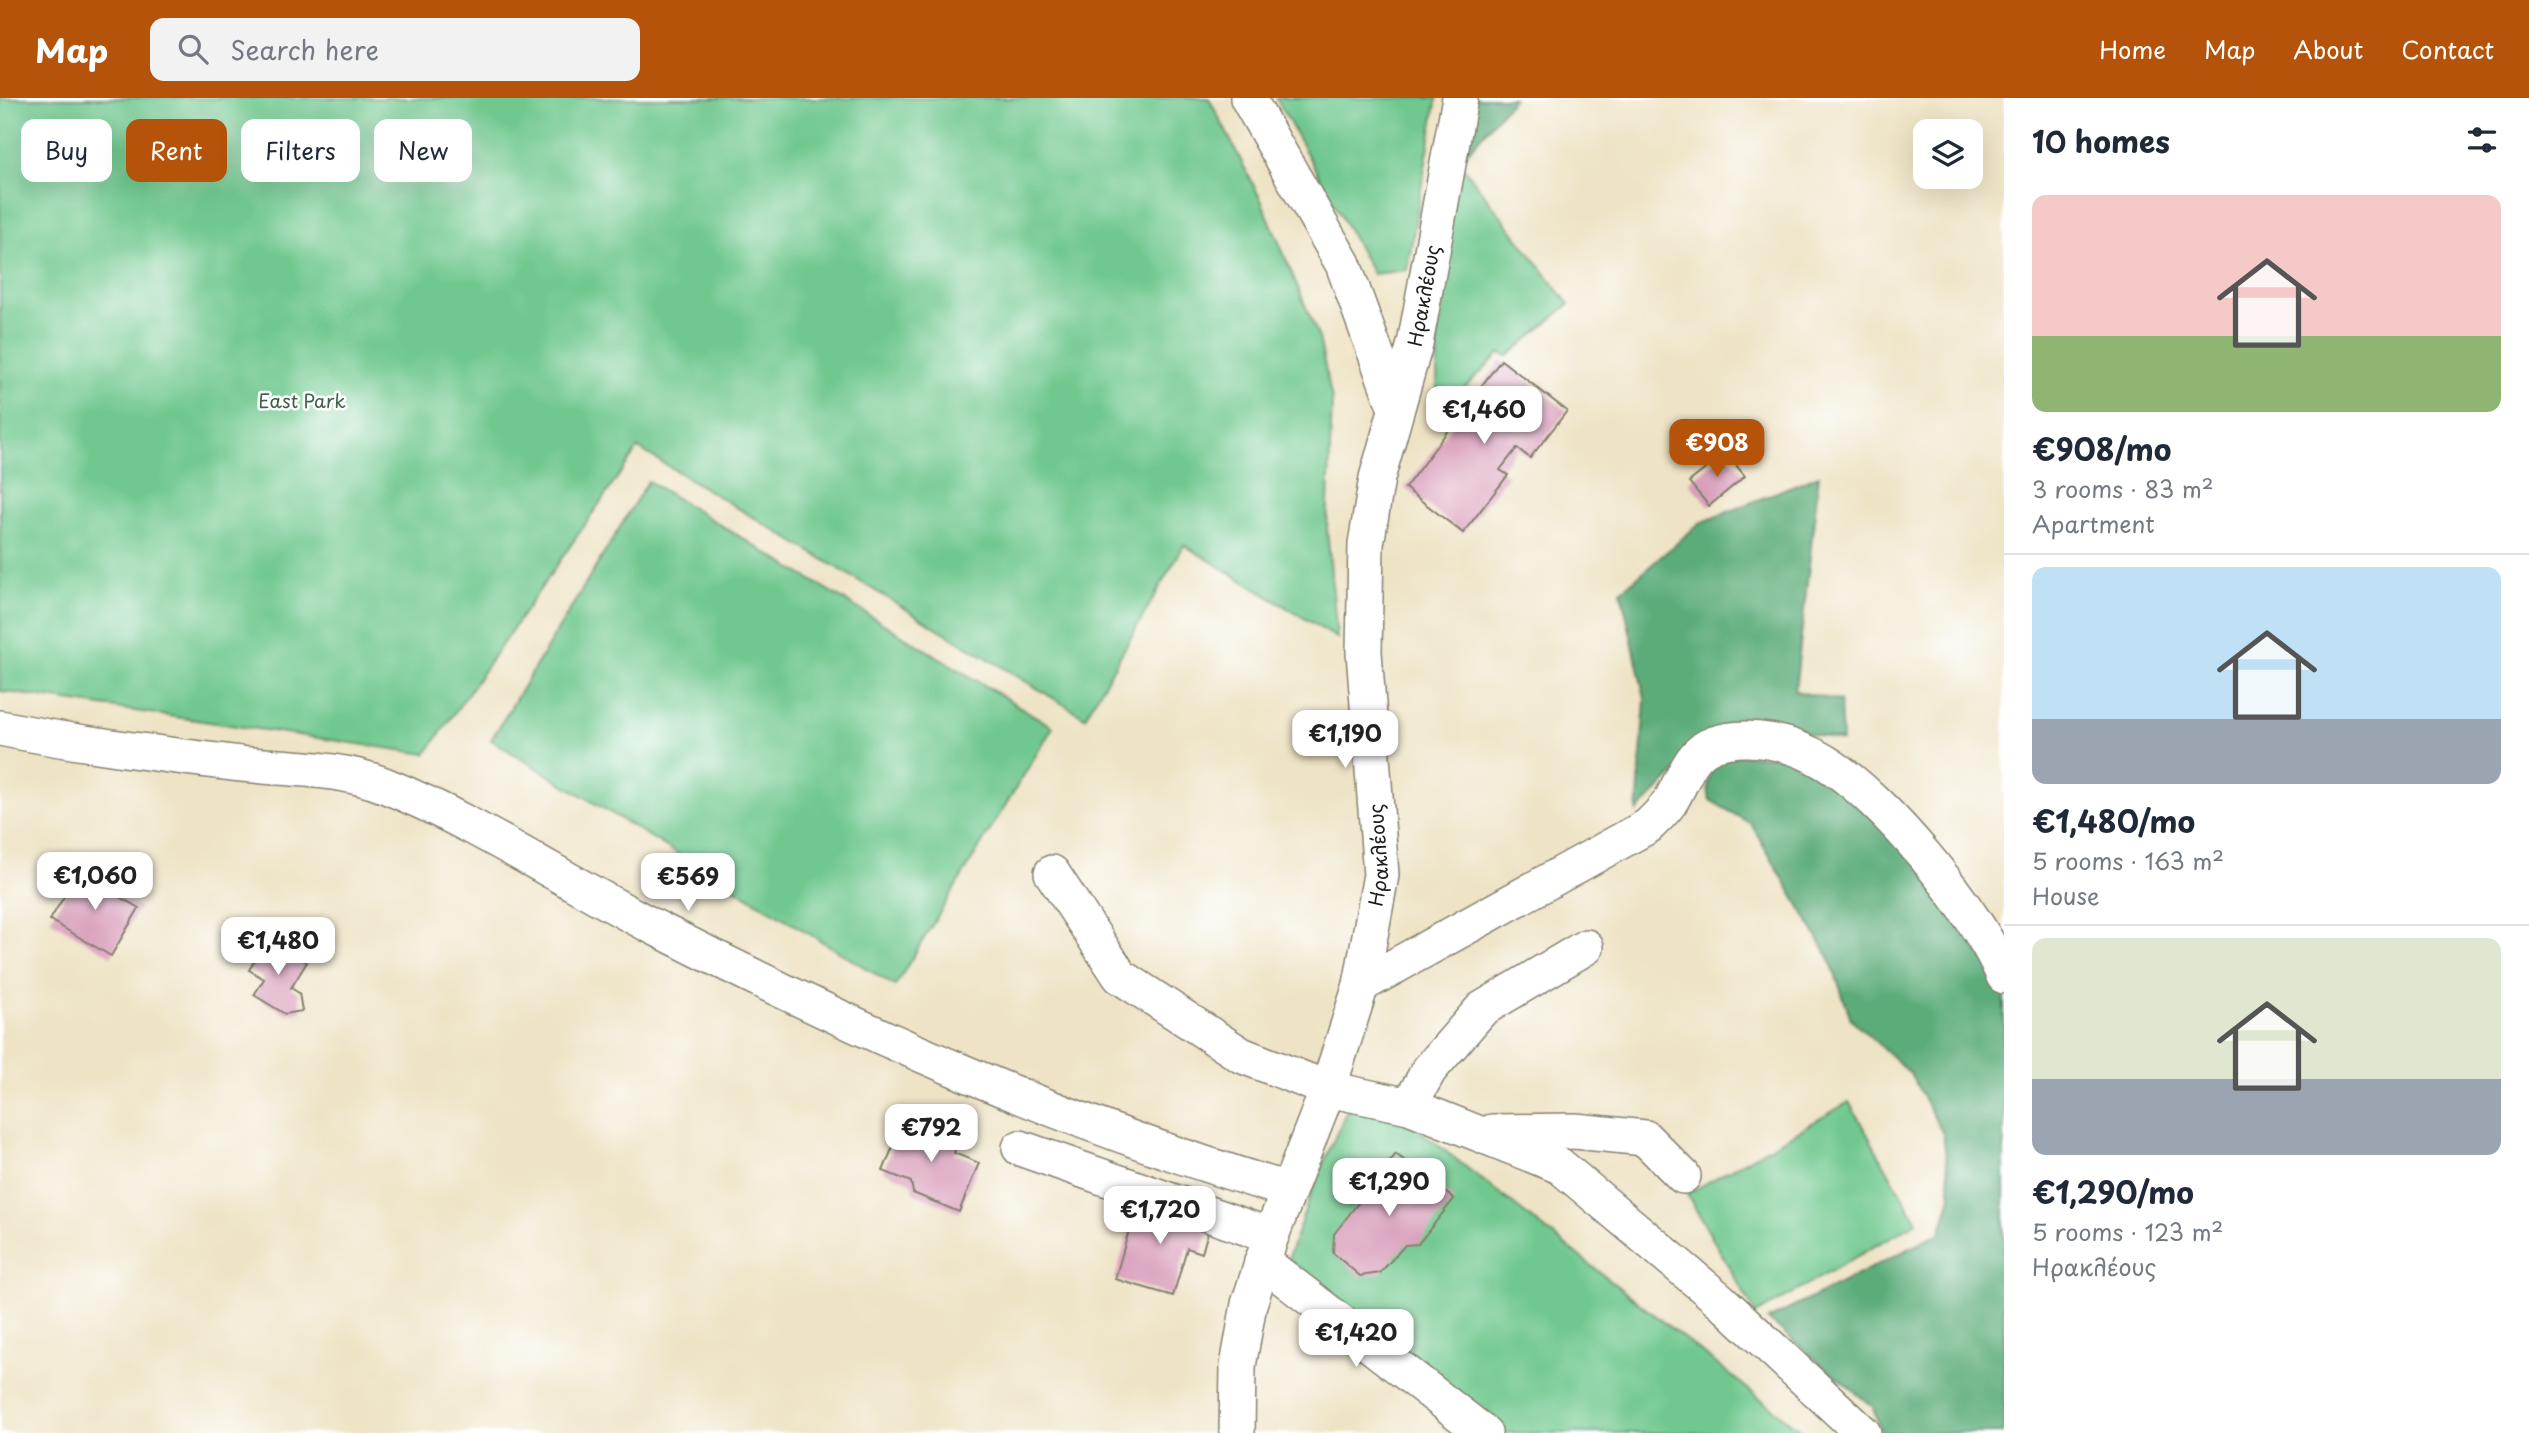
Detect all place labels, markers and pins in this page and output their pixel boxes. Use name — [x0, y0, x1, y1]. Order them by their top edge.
pin: €1,460 — [1427, 386, 1541, 446]
pin: €908 — [1676, 420, 1758, 479]
pin: €1,190 — [1288, 710, 1402, 770]
pin: €1,060 — [38, 852, 152, 912]
pin: €569 — [647, 854, 729, 913]
pin: €1,480 — [221, 918, 335, 977]
pin: €792 — [890, 1104, 972, 1164]
pin: €1,290 — [1332, 1158, 1446, 1218]
pin: €1,720 — [1103, 1186, 1217, 1246]
pin: €1,420 — [1299, 1310, 1413, 1369]

